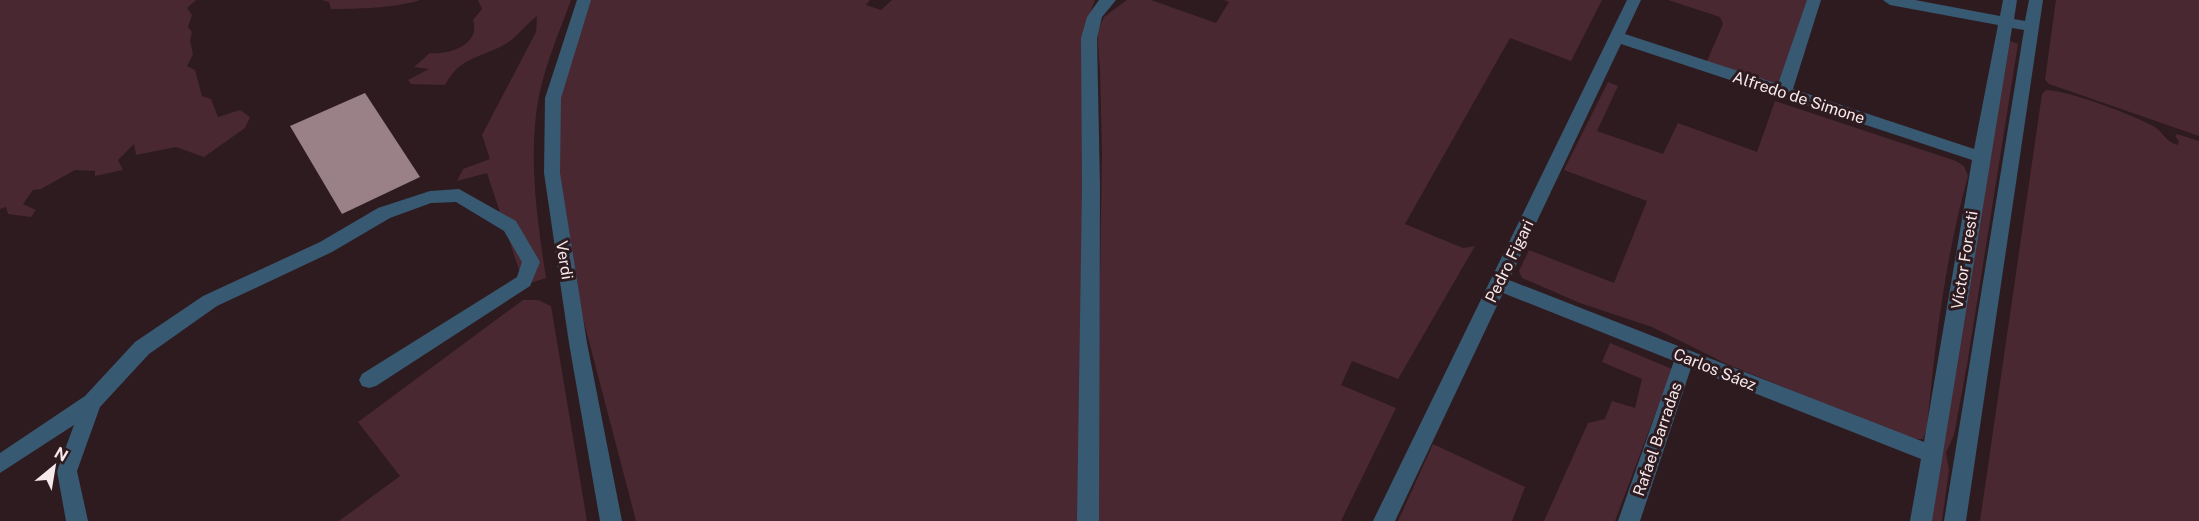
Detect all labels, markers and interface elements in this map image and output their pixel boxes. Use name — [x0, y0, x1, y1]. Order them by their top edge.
street label: Alfredo de Simone — [1730, 67, 1867, 128]
street label: Víctor Foresti — [1947, 209, 1982, 311]
street label: Pedro Figari — [1481, 217, 1538, 306]
street label: Verdi — [552, 239, 577, 281]
street label: Carlos Sáez — [1671, 344, 1759, 395]
street label: Rafael Barradas — [1629, 380, 1686, 499]
north arrow — [24, 437, 84, 497]
text: N — [51, 443, 71, 466]

